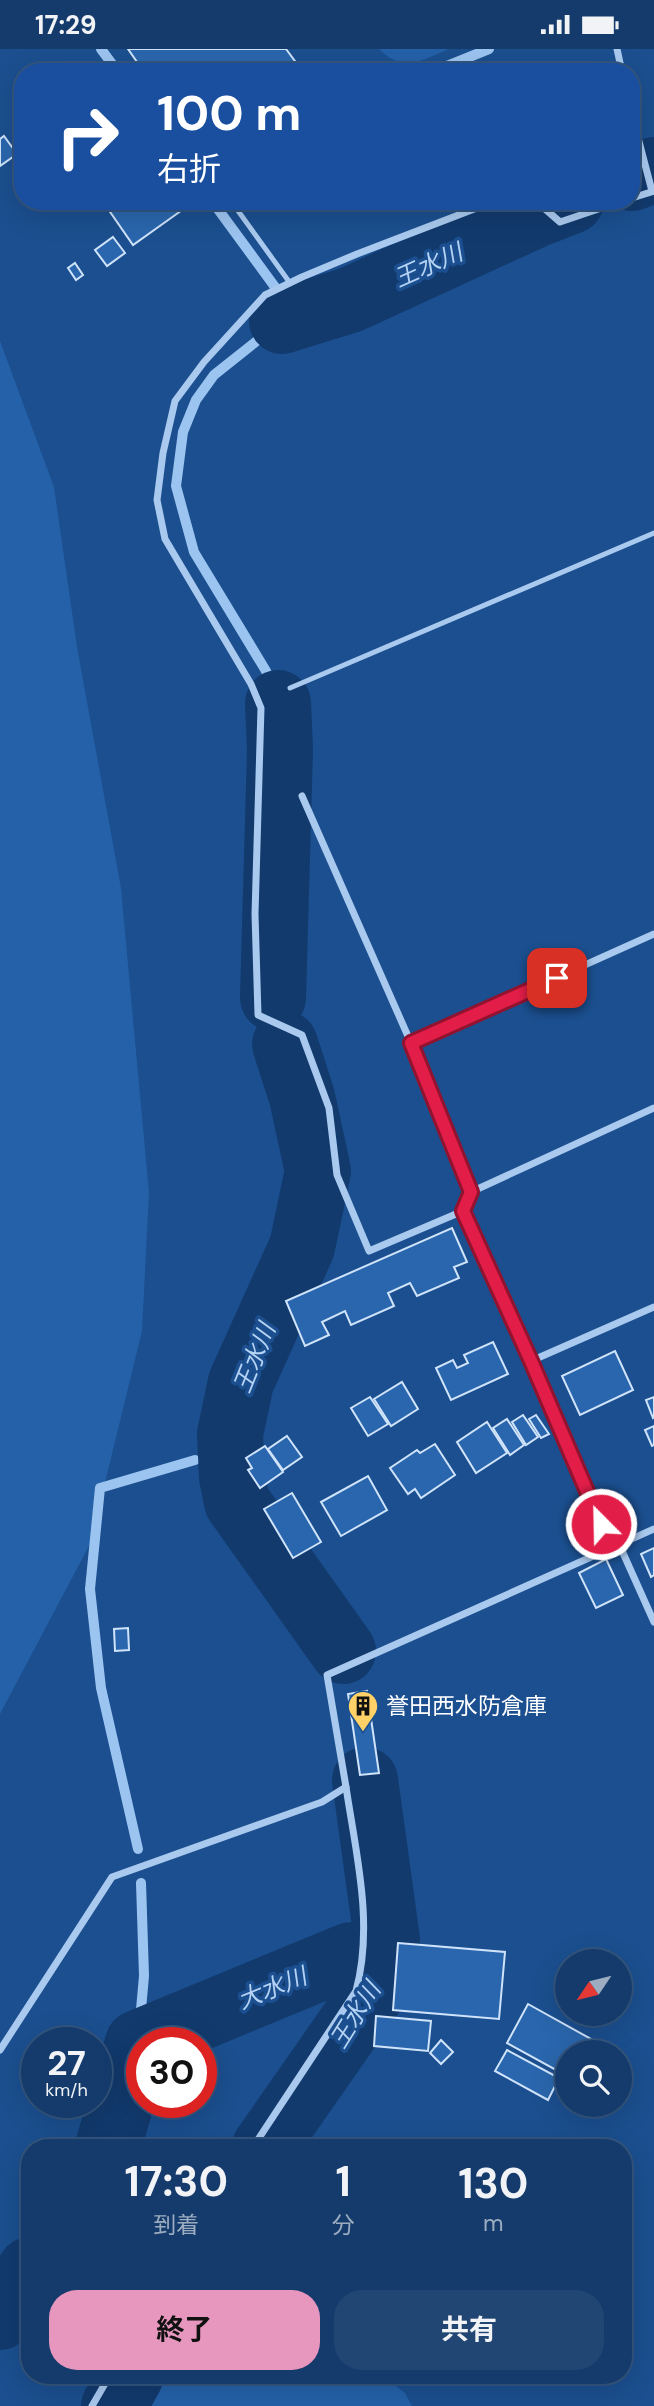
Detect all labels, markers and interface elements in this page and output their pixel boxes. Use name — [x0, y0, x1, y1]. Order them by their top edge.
text: 17:29 — [35, 8, 96, 42]
text: 100 m — [157, 81, 301, 145]
icon: right — [42, 91, 133, 182]
text: 右折 — [157, 148, 221, 190]
water label: 王水川 — [389, 235, 470, 294]
pin — [527, 948, 587, 1008]
icon: arrive — [538, 959, 576, 997]
water label: 王水川 — [226, 1316, 283, 1397]
position arrow — [564, 1487, 638, 1561]
building icon: 誉田西水防倉庫 — [346, 1689, 380, 1733]
place label: 誉田西水防倉庫 — [386, 1691, 547, 1721]
north arrow — [555, 1949, 632, 2027]
map controls — [555, 1949, 632, 2117]
water label: 大水川 — [233, 1959, 314, 2016]
water label: 王水川 — [323, 1974, 389, 2054]
speed limit sign: 30 — [126, 2027, 217, 2118]
text: 27 — [47, 2040, 86, 2086]
button: search — [555, 2040, 632, 2117]
text: km/h — [45, 2078, 88, 2102]
text: 17:30 — [125, 2154, 228, 2209]
text: 1 — [335, 2154, 351, 2209]
text: 130 — [458, 2156, 528, 2211]
text: m — [483, 2208, 504, 2238]
text: 到着 — [153, 2210, 199, 2240]
text: 分 — [332, 2210, 355, 2240]
button: 終了 — [49, 2290, 320, 2370]
button: 共有 — [334, 2290, 604, 2370]

